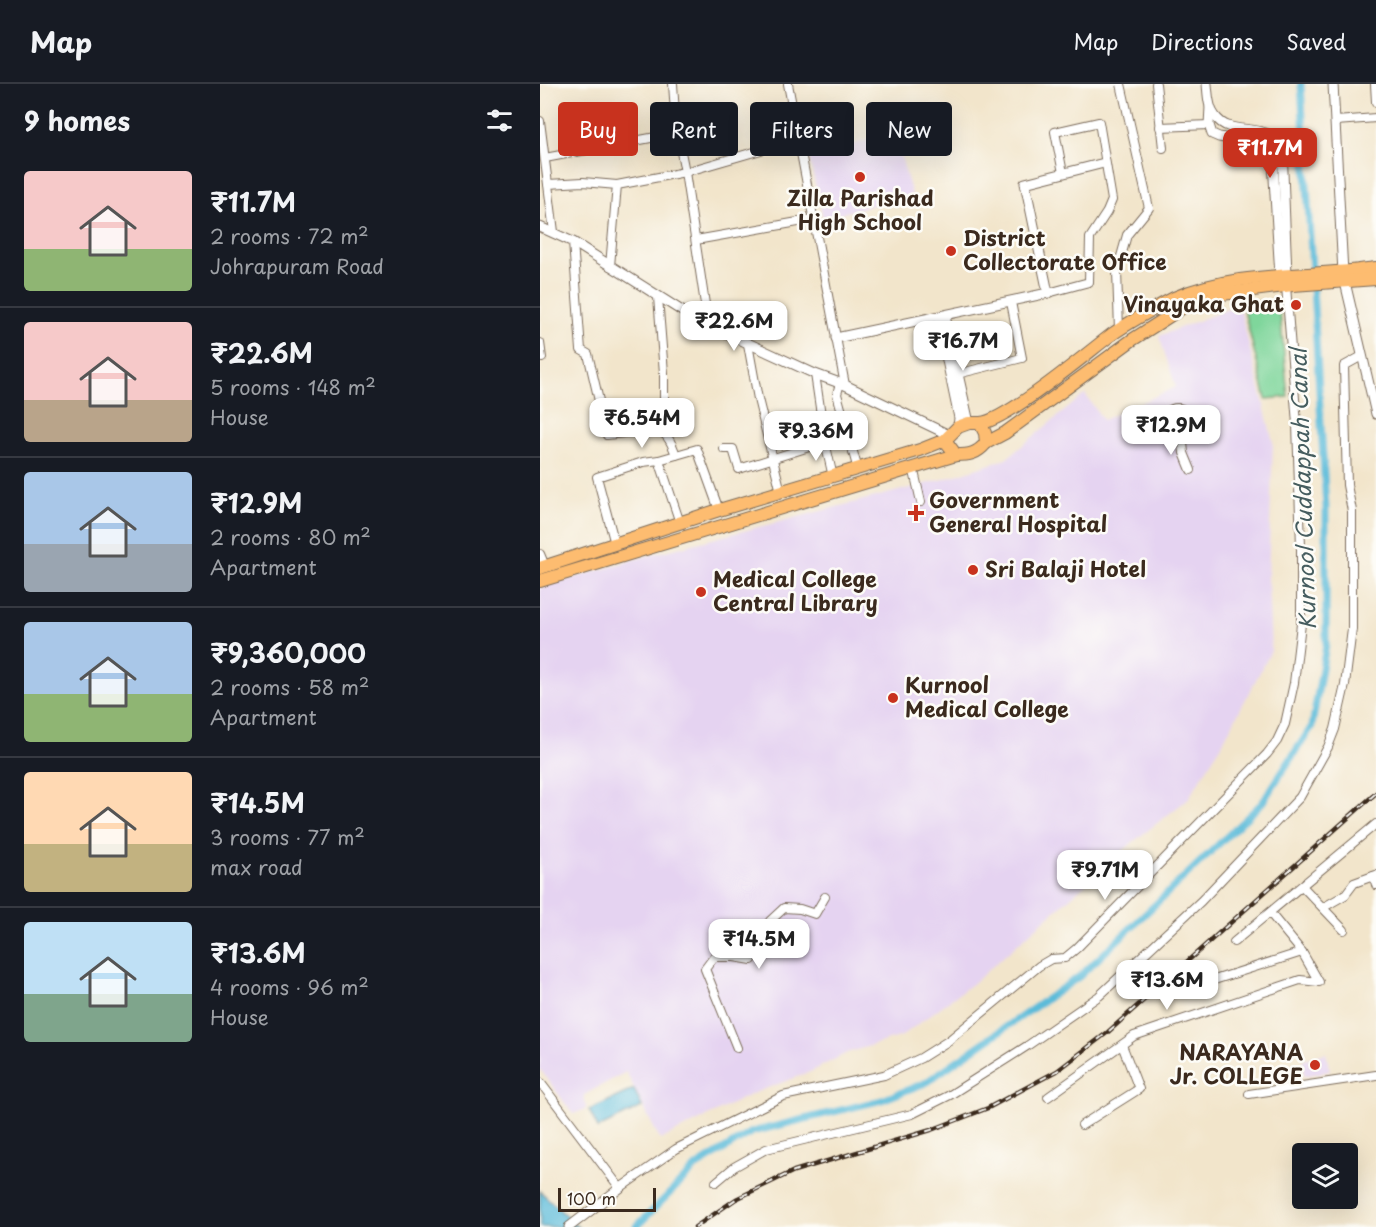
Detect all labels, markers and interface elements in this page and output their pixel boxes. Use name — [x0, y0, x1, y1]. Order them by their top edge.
text: Map — [30, 20, 92, 63]
text: Map — [1073, 25, 1118, 57]
text: Directions — [1151, 25, 1253, 57]
text: Saved — [1286, 25, 1346, 57]
text: 9 homes — [24, 101, 130, 140]
chip: Buy — [558, 102, 638, 156]
chip: Rent — [650, 102, 738, 156]
chip: Filters — [750, 102, 854, 156]
chip: New — [866, 102, 952, 156]
icon: filters — [483, 104, 516, 137]
pin: ₹11.7M — [1221, 128, 1319, 179]
text: ₹11.7M — [1237, 132, 1303, 162]
marker: Zilla Parishad High School — [853, 170, 867, 184]
place label: Zilla Parishad High School — [787, 181, 933, 237]
text: ₹11.7M — [210, 182, 296, 221]
icon: home — [72, 195, 144, 267]
text: 2 rooms · 72 m² — [210, 221, 369, 251]
place label: District Collectorate Office — [963, 221, 1167, 277]
marker: District Collectorate Office — [944, 244, 958, 258]
text: Johrapuram Road — [210, 251, 384, 281]
place label: Vinayaka Ghat — [1123, 287, 1284, 319]
marker: Vinayaka Ghat — [1289, 298, 1303, 312]
pin: ₹22.6M — [685, 301, 783, 352]
text: ₹22.6M — [694, 305, 774, 335]
pin: ₹16.7M — [914, 321, 1012, 372]
text: ₹16.7M — [927, 325, 999, 355]
text: ₹22.6M — [210, 333, 313, 372]
water label: Kurnool Cuddappah Canal — [1280, 344, 1323, 630]
icon: home — [72, 346, 144, 418]
text: 5 rooms · 148 m² — [210, 372, 376, 402]
pin: ₹6.54M — [593, 398, 691, 449]
text: House — [210, 402, 269, 432]
text: ₹6.54M — [603, 402, 681, 432]
pin: ₹12.9M — [1122, 405, 1220, 456]
text: ₹12.9M — [1135, 409, 1207, 439]
pin: ₹9.36M — [767, 411, 865, 462]
text: ₹9.36M — [778, 415, 854, 445]
text: ₹12.9M — [210, 483, 302, 522]
place label: Government General Hospital — [929, 483, 1107, 539]
icon: home — [72, 496, 144, 568]
marker: Government General Hospital — [907, 504, 925, 522]
text: 2 rooms · 80 m² — [210, 522, 371, 552]
text: Apartment — [210, 552, 317, 582]
place label: Sri Balaji Hotel — [985, 552, 1146, 584]
place label: Medical College Central Library — [713, 562, 878, 618]
marker: Sri Balaji Hotel — [966, 563, 980, 577]
marker: Medical College Central Library — [694, 585, 708, 599]
text: ₹9,360,000 — [210, 633, 366, 672]
icon: home — [72, 646, 144, 718]
place label: Kurnool Medical College — [905, 668, 1069, 724]
text: 2 rooms · 58 m² — [210, 672, 369, 702]
marker: Kurnool Medical College — [886, 691, 900, 705]
text: Apartment — [210, 702, 317, 732]
text: ₹14.5M — [210, 783, 305, 822]
icon: home — [72, 796, 144, 868]
text: 3 rooms · 77 m² — [210, 822, 365, 852]
pin: ₹9.71M — [1056, 850, 1154, 901]
text: max road — [210, 852, 303, 882]
text: ₹9.71M — [1071, 854, 1139, 884]
pin: ₹14.5M — [710, 919, 808, 970]
text: ₹14.5M — [723, 923, 795, 953]
text: ₹13.6M — [210, 933, 306, 972]
icon: home — [72, 946, 144, 1018]
pin: ₹13.6M — [1118, 960, 1216, 1011]
text: ₹13.6M — [1130, 964, 1204, 994]
text: 4 rooms · 96 m² — [210, 972, 369, 1002]
text: House — [210, 1002, 269, 1032]
place label: NARAYANA Jr. COLLEGE — [1170, 1035, 1304, 1091]
marker: NARAYANA Jr. COLLEGE — [1308, 1058, 1322, 1072]
map controls — [1292, 1143, 1358, 1209]
button: layers — [1292, 1143, 1358, 1209]
scale bar — [558, 1185, 656, 1212]
text: 100 m — [567, 1186, 616, 1210]

